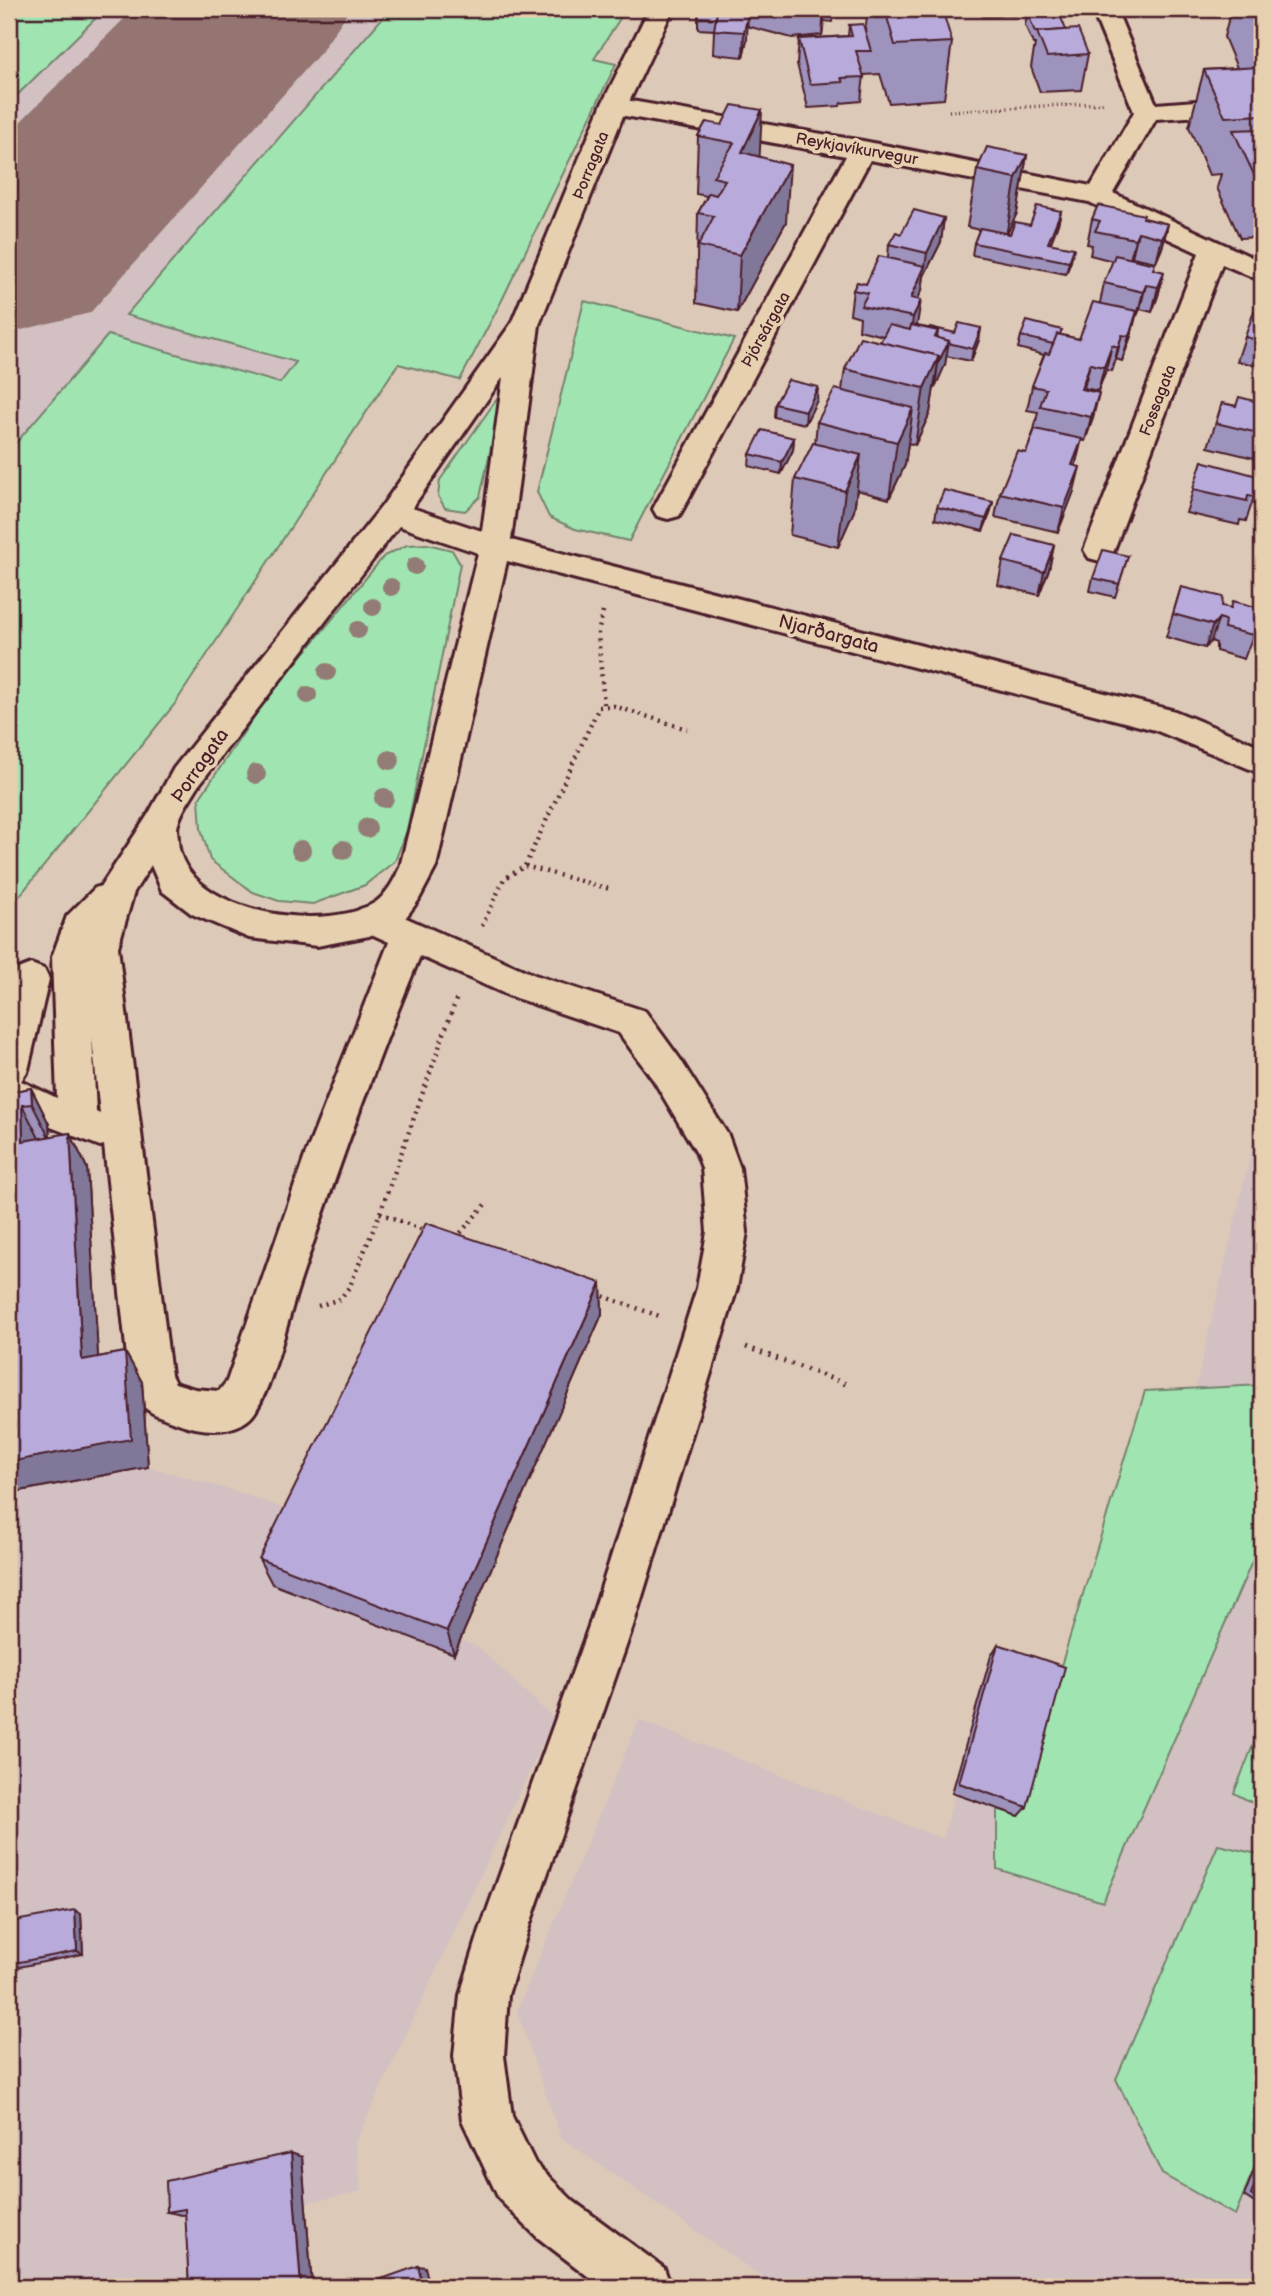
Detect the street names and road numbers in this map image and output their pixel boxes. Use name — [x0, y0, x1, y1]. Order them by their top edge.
street label: Þorragata — [569, 129, 614, 202]
street label: Reykjavíkurvegur — [794, 129, 920, 170]
street label: Þjórsárgata — [738, 289, 795, 371]
street label: Fossagata — [1136, 362, 1181, 439]
street label: Njarðargata — [776, 610, 881, 659]
street label: Þorragata — [166, 725, 234, 807]

